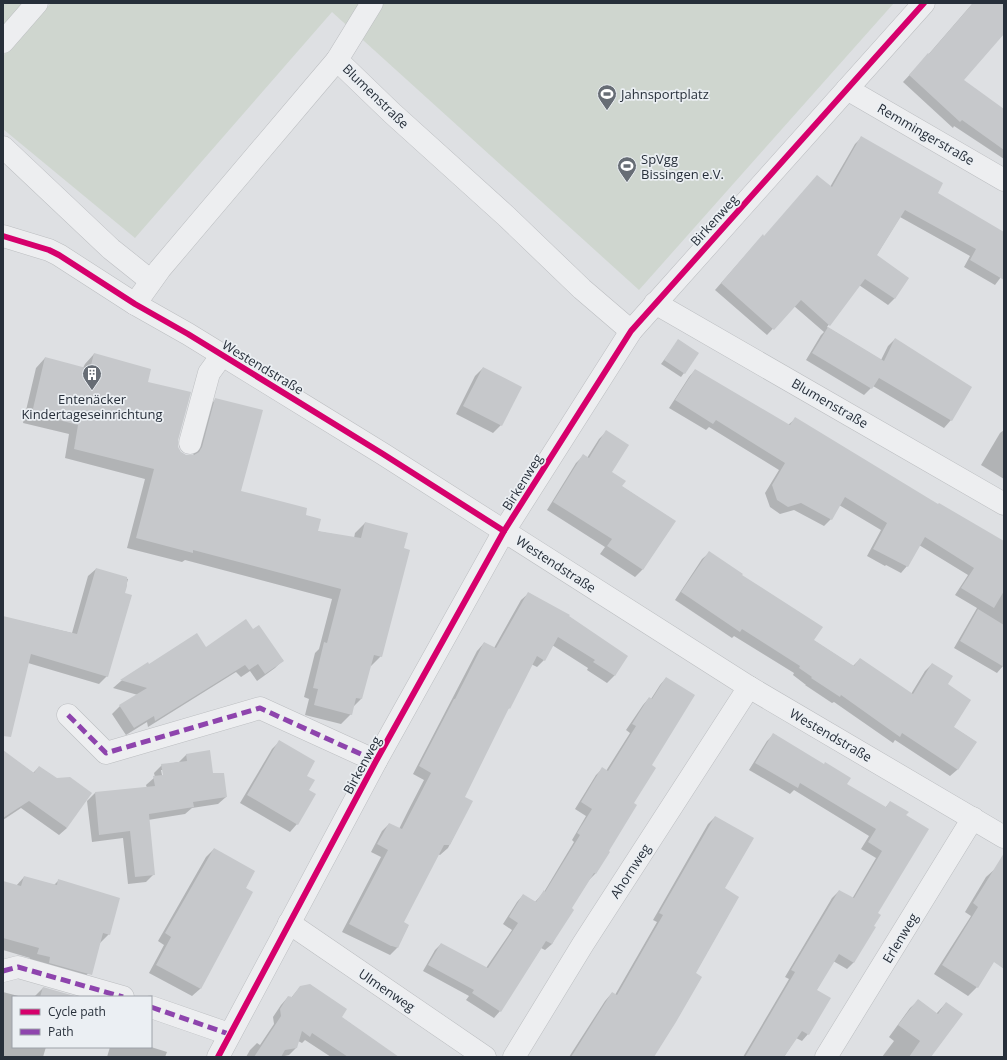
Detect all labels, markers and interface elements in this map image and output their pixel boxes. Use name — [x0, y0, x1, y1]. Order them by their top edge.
street label: Blumenstraße — [339, 60, 413, 132]
sports icon: Jahnsportplatz — [596, 83, 618, 111]
place label: Jahnsportplatz — [619, 85, 709, 103]
street label: Remmingerstraße — [874, 99, 978, 169]
place label: SpVgg Bissingen e.V. — [641, 150, 724, 183]
sports icon: SpVgg Bissingen e.V. — [616, 155, 638, 183]
street label: Birkenweg — [686, 190, 742, 250]
street label: Westendstraße — [219, 336, 307, 398]
building icon: Entenäcker Kindertageseinrichtung — [81, 363, 103, 391]
street label: Blumenstraße — [788, 374, 872, 432]
place label: Entenäcker Kindertageseinrichtung — [21, 390, 163, 423]
street label: Birkenweg — [498, 450, 546, 514]
street label: Westendstraße — [512, 531, 600, 597]
street label: Westendstraße — [787, 704, 875, 766]
street label: Birkenweg — [339, 733, 385, 797]
street label: Ahornweg — [606, 840, 654, 902]
street label: Erlenweg — [878, 910, 922, 966]
street label: Ulmenweg — [355, 965, 419, 1015]
legend — [12, 996, 152, 1048]
text: Cycle path — [48, 1003, 106, 1020]
text: Path — [48, 1023, 74, 1040]

